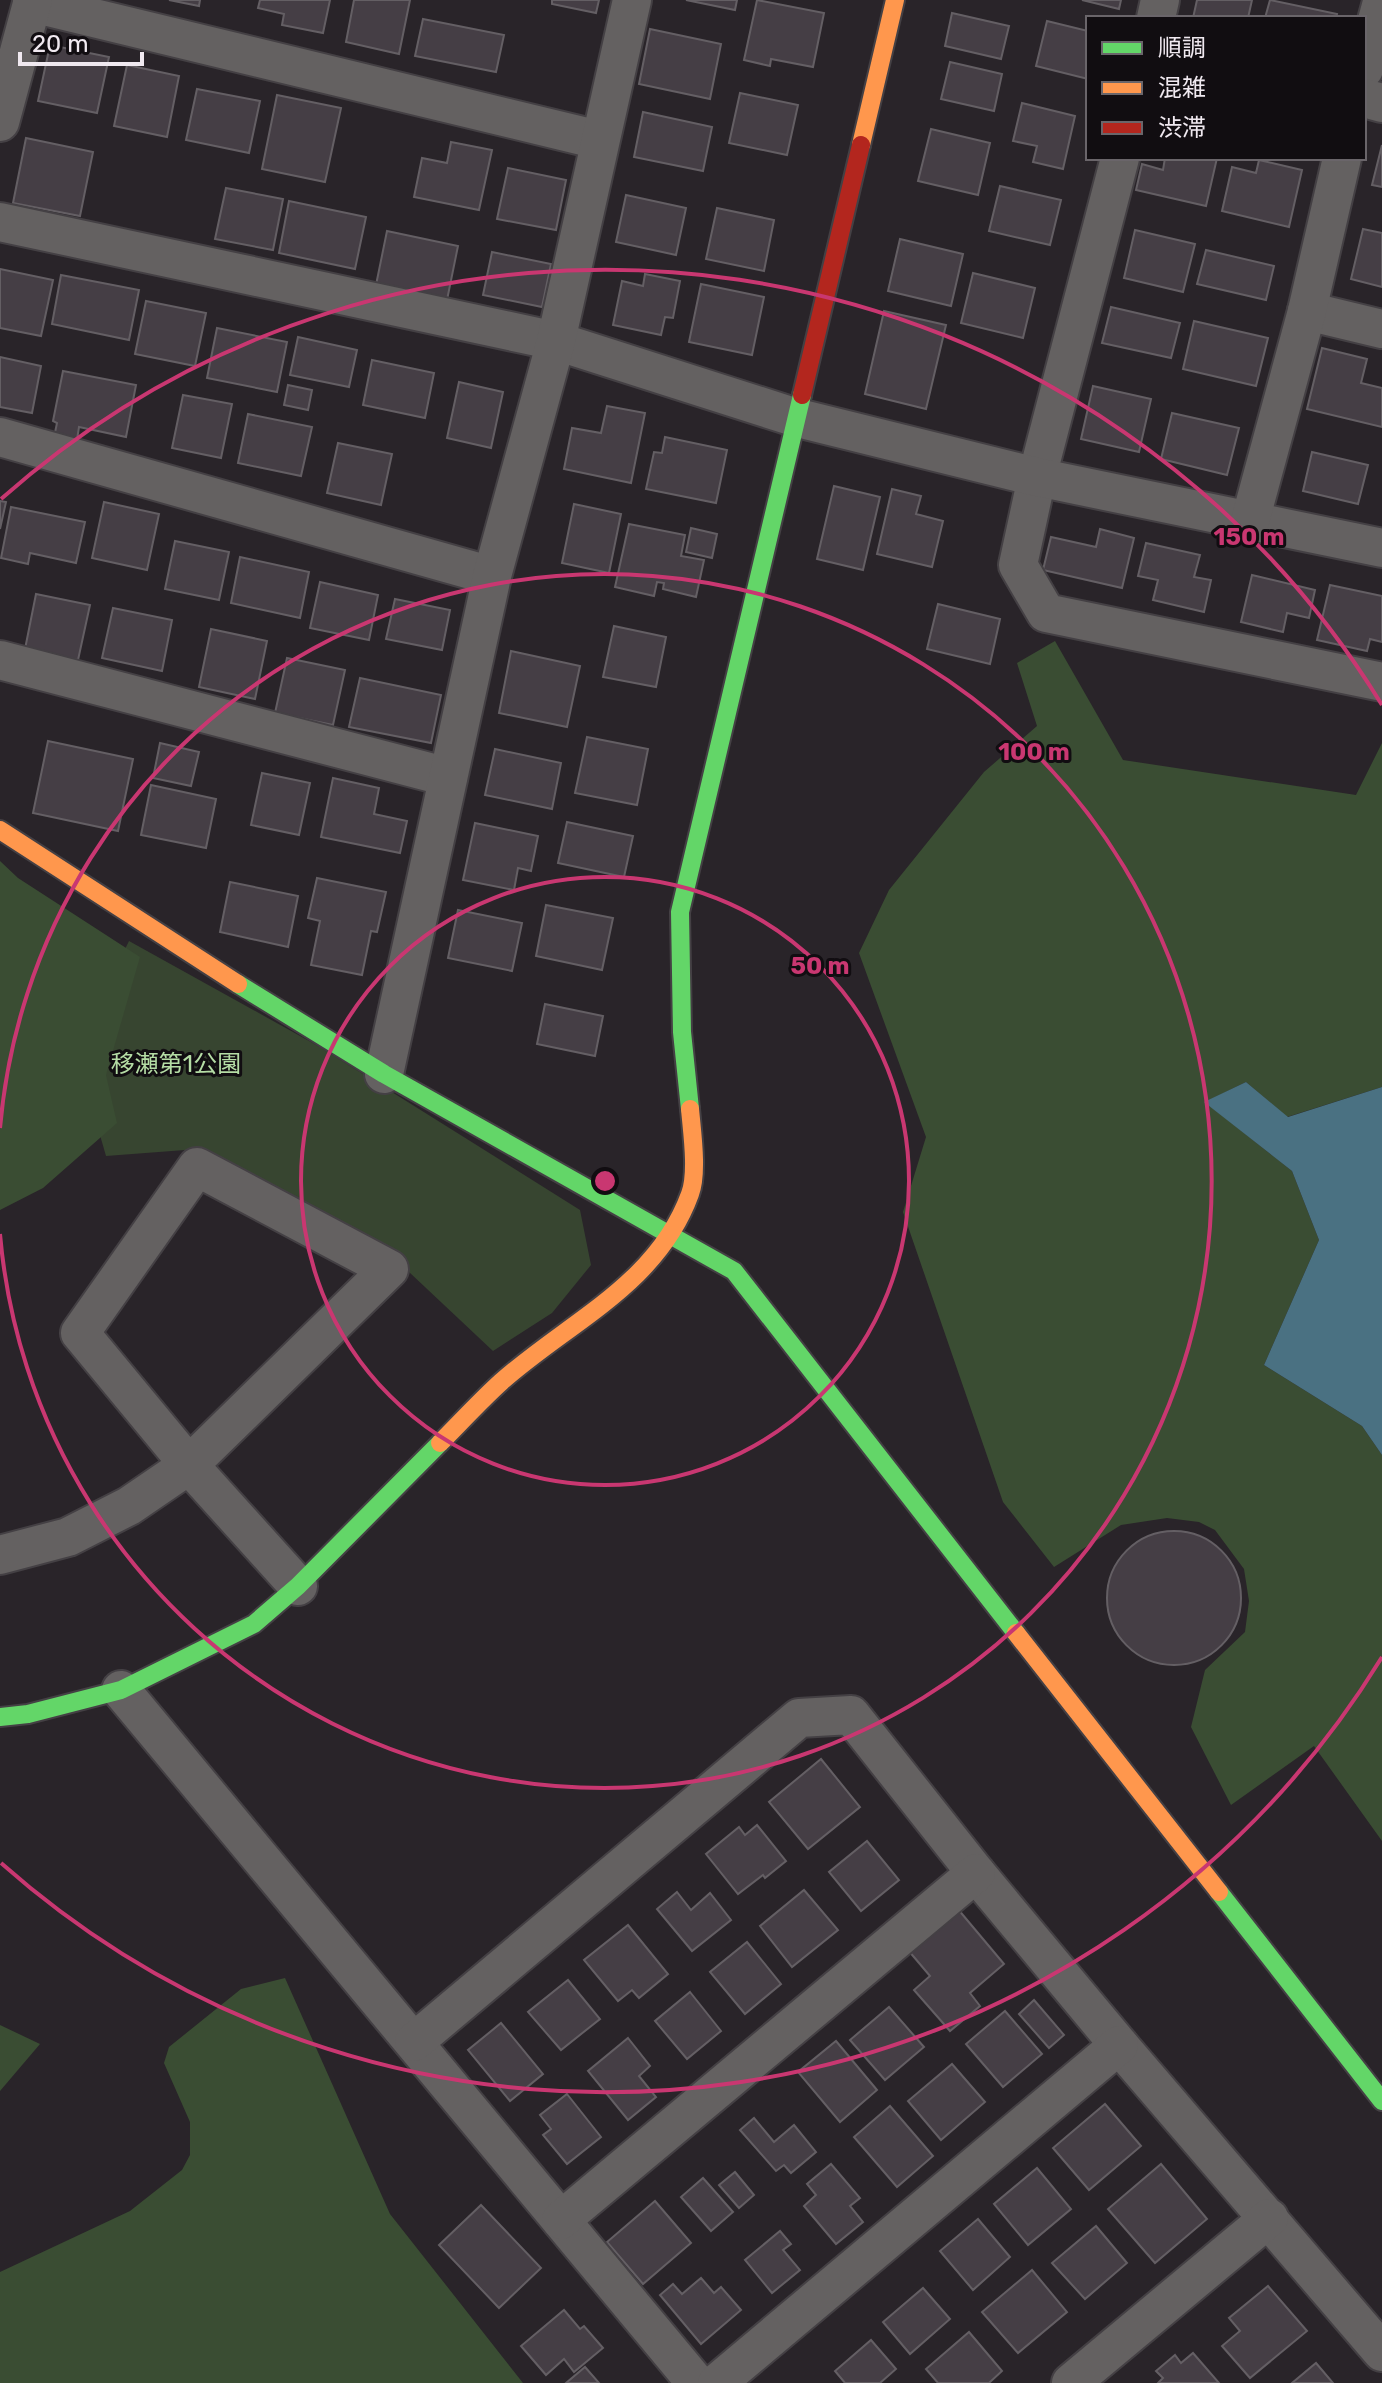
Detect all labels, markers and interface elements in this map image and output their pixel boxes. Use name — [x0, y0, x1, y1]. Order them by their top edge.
scale bar — [20, 16, 142, 66]
legend — [1086, 16, 1366, 160]
text: 20 m — [32, 30, 89, 58]
text: 順調 — [1158, 34, 1206, 62]
text: 混雑 — [1158, 74, 1206, 102]
text: 渋滞 — [1158, 114, 1206, 142]
text: 150 m — [1214, 523, 1284, 551]
text: 100 m — [998, 738, 1070, 766]
text: 50 m — [791, 952, 849, 980]
park label: 移瀬第1公園 — [111, 1050, 241, 1078]
centre of rings — [591, 1167, 619, 1195]

